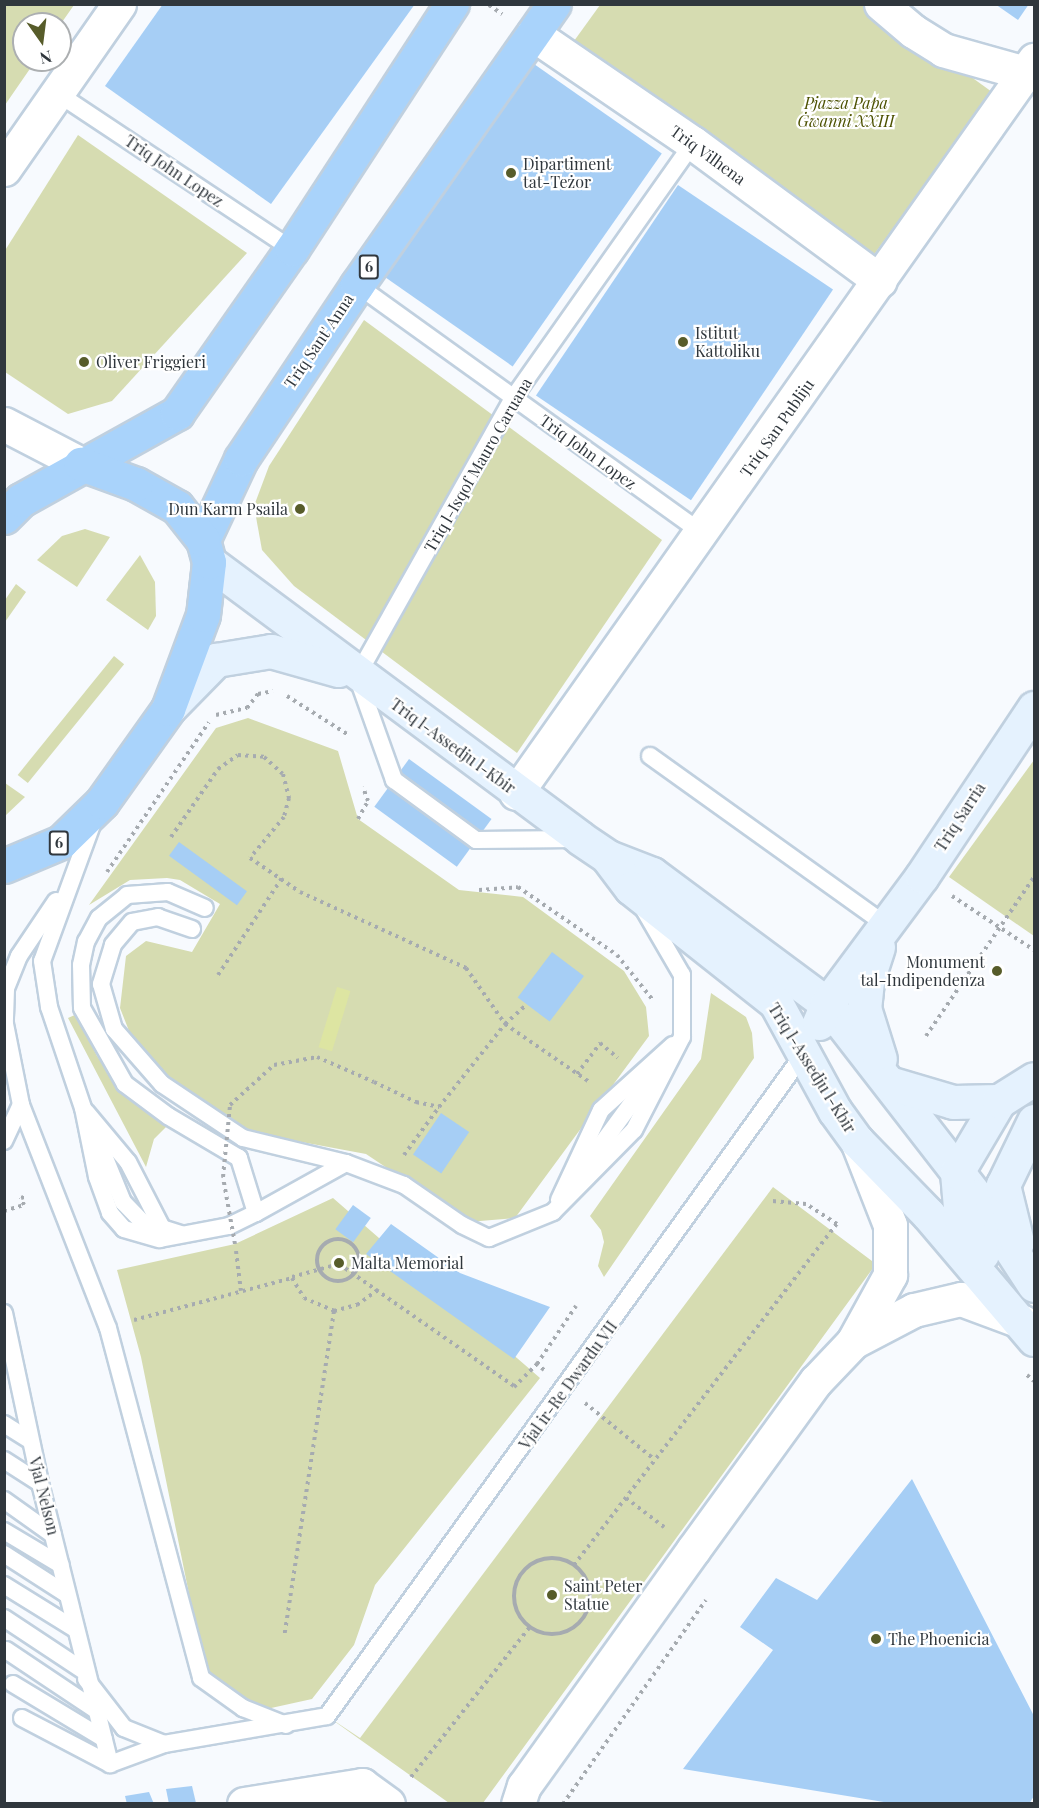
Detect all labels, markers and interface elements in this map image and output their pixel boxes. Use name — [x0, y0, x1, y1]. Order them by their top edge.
north arrow — [12, 12, 72, 72]
text: N — [38, 46, 54, 70]
park label: Pjazza Papa Ġwanni XXIII — [798, 93, 894, 131]
street label: Triq Vilhena — [666, 121, 750, 189]
street label: Triq John Lopez — [121, 131, 227, 211]
place label: Dipartiment tat-Teżor — [523, 154, 612, 192]
marker: Dipartiment tat-Teżor — [504, 166, 518, 180]
road number: 6 — [358, 255, 380, 279]
street label: Triq Sant' Anna — [280, 290, 358, 392]
place label: Istitut Kattoliku — [695, 323, 760, 361]
marker: Istitut Kattoliku — [676, 335, 690, 349]
place label: Oliver Friggieri — [96, 352, 206, 372]
marker: Oliver Friggieri — [77, 355, 91, 369]
street label: Triq l-Isqof Mauro Caruana — [420, 374, 536, 556]
street label: Triq San Publiju — [736, 375, 818, 481]
street label: Triq John Lopez — [536, 411, 640, 493]
place label: Dun Karm Psaila — [168, 499, 288, 519]
marker: Dun Karm Psaila — [293, 502, 307, 516]
street label: Triq l-Assedju l-Kbir — [386, 694, 520, 798]
street label: Triq Sarria — [931, 779, 989, 855]
road number: 6 — [48, 831, 70, 855]
place label: Monument tal-Indipendenza — [860, 952, 985, 990]
marker: Monument tal-Indipendenza — [990, 964, 1004, 978]
street label: Triq l-Assedju l-Kbir — [764, 999, 860, 1137]
place label: Malta Memorial — [351, 1253, 464, 1273]
marker: Malta Memorial — [332, 1256, 346, 1270]
street label: Vjal ir-Re Dwardu VII — [515, 1317, 621, 1453]
street label: Vjal Nelson — [25, 1455, 63, 1537]
place label: Saint Peter Statue — [564, 1576, 643, 1614]
marker: Saint Peter Statue — [545, 1588, 559, 1602]
place label: The Phoenicia — [888, 1629, 989, 1649]
marker: The Phoenicia — [869, 1632, 883, 1646]

